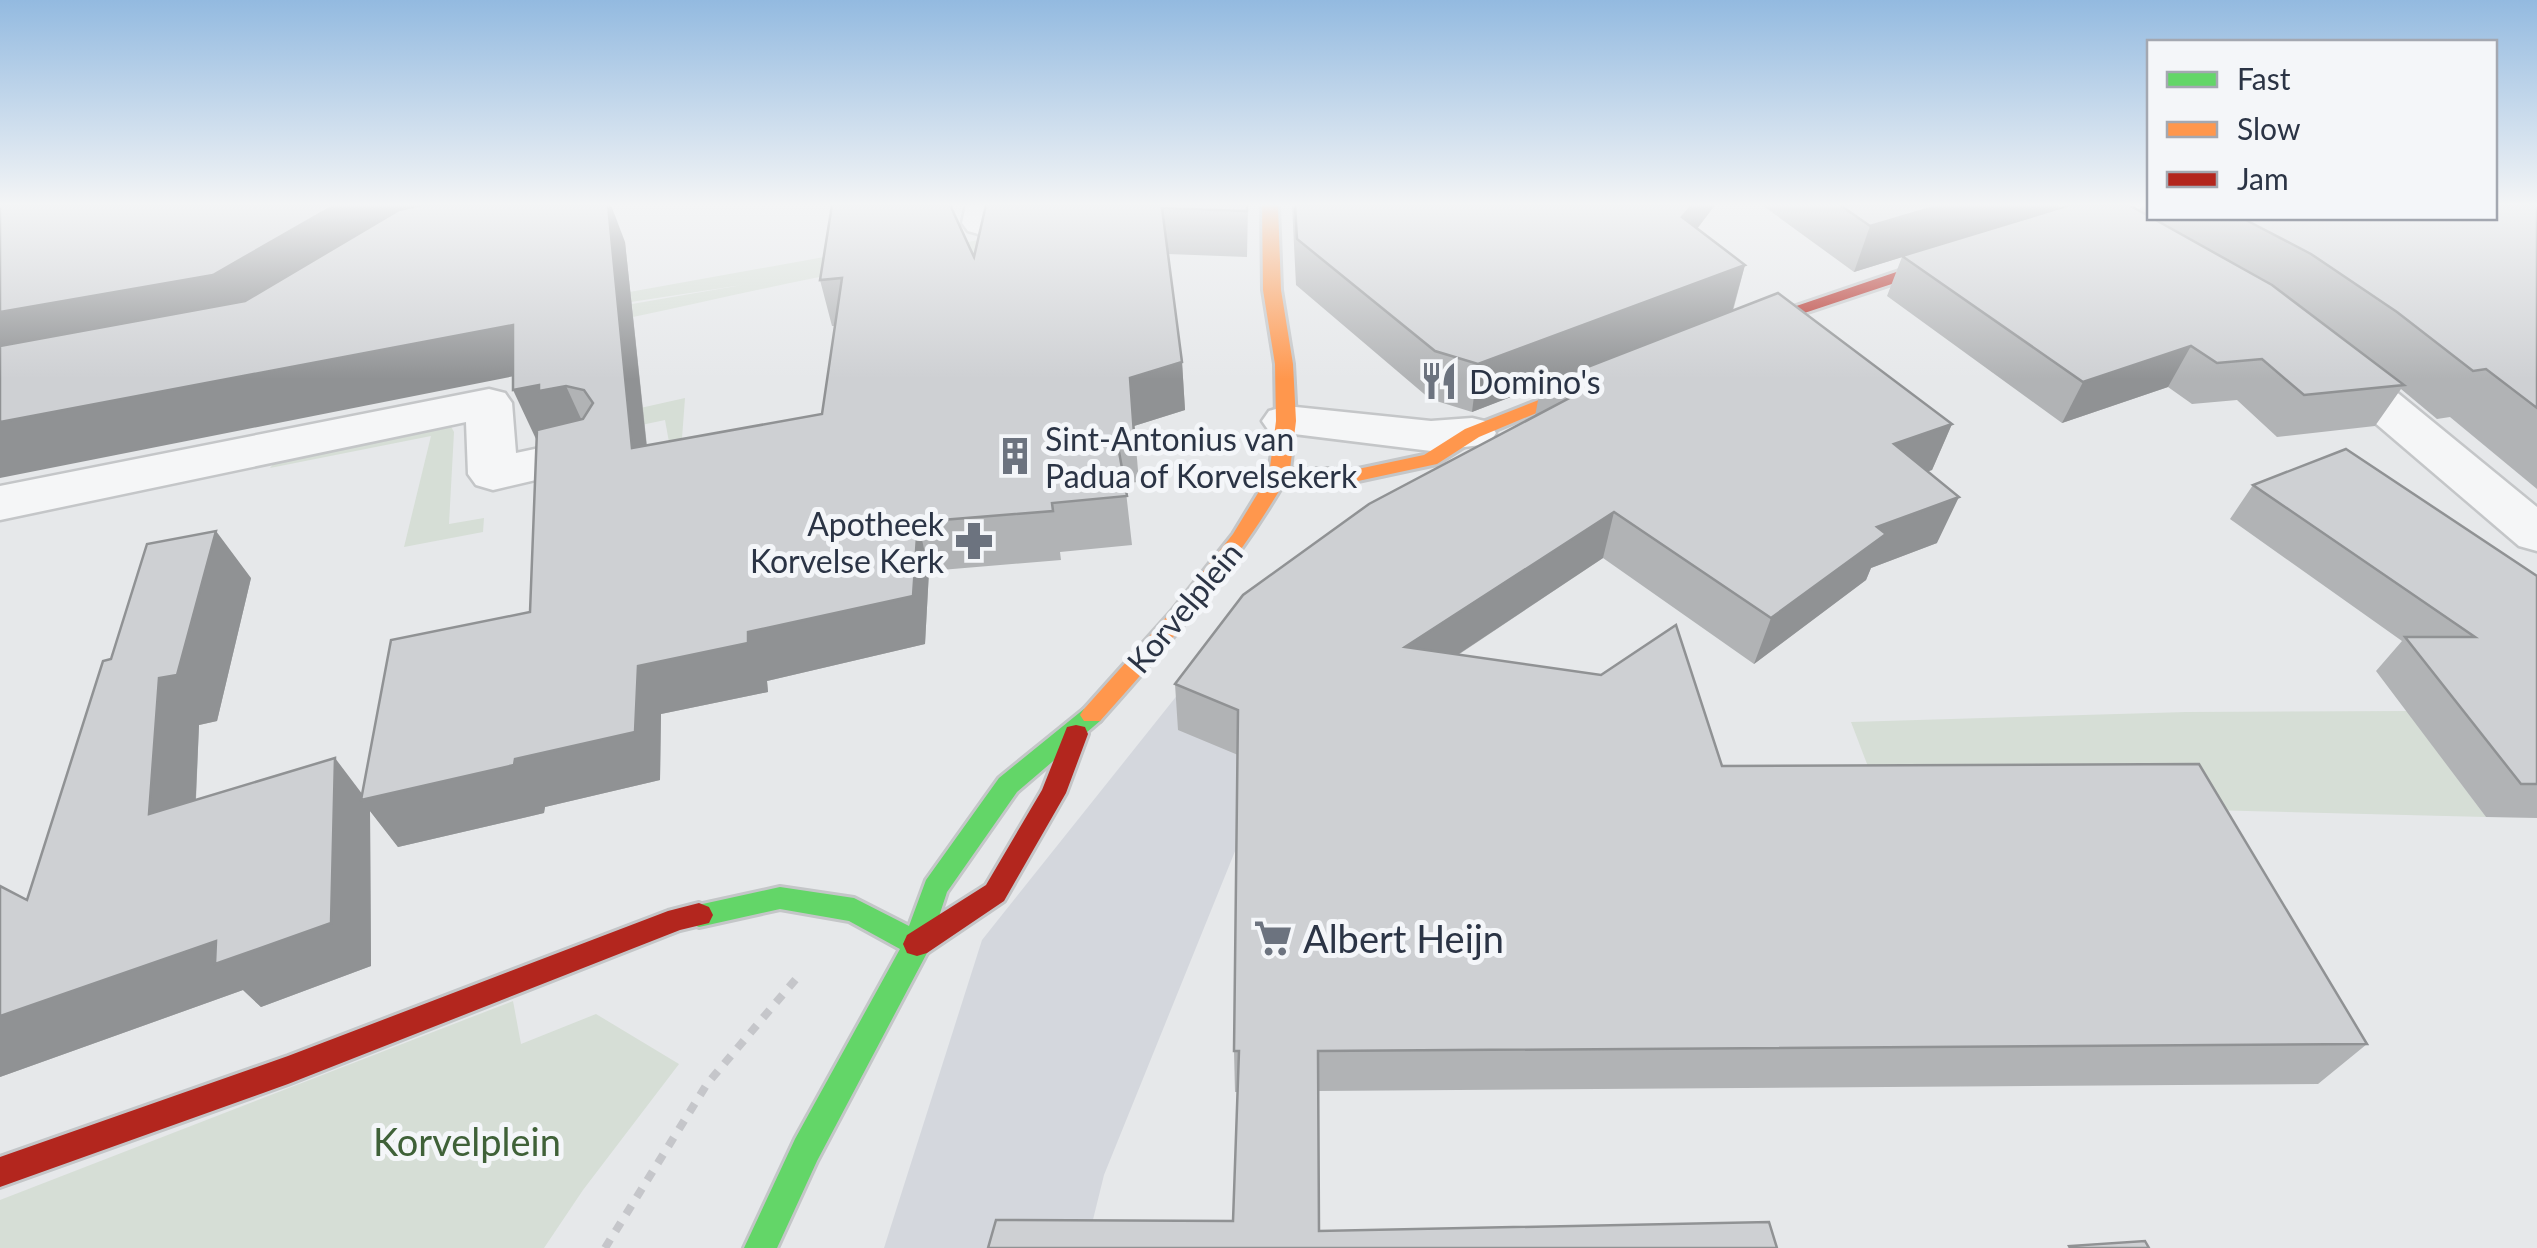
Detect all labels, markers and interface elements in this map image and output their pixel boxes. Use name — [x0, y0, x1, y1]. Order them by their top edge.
legend — [2147, 40, 2497, 220]
text: Fast — [2237, 60, 2291, 96]
text: Slow — [2237, 110, 2301, 146]
text: Jam — [2237, 160, 2289, 196]
restaurant icon: Domino's — [1418, 360, 1460, 402]
place label: Domino's — [1469, 362, 1601, 401]
place label: Sint-Antonius van Padua of Korvelsekerk — [1045, 419, 1358, 495]
building icon: Sint-Antonius van Padua of Korvelsekerk — [994, 435, 1036, 477]
place label: Apotheek Korvelse Kerk — [750, 504, 945, 580]
pharmacy icon: Apotheek Korvelse Kerk — [953, 520, 995, 562]
street label: Korvelplein — [1118, 534, 1250, 680]
place label: Albert Heijn — [1303, 915, 1504, 961]
supermarket icon: Albert Heijn — [1252, 917, 1294, 959]
park label: Korvelplein — [373, 1118, 561, 1164]

